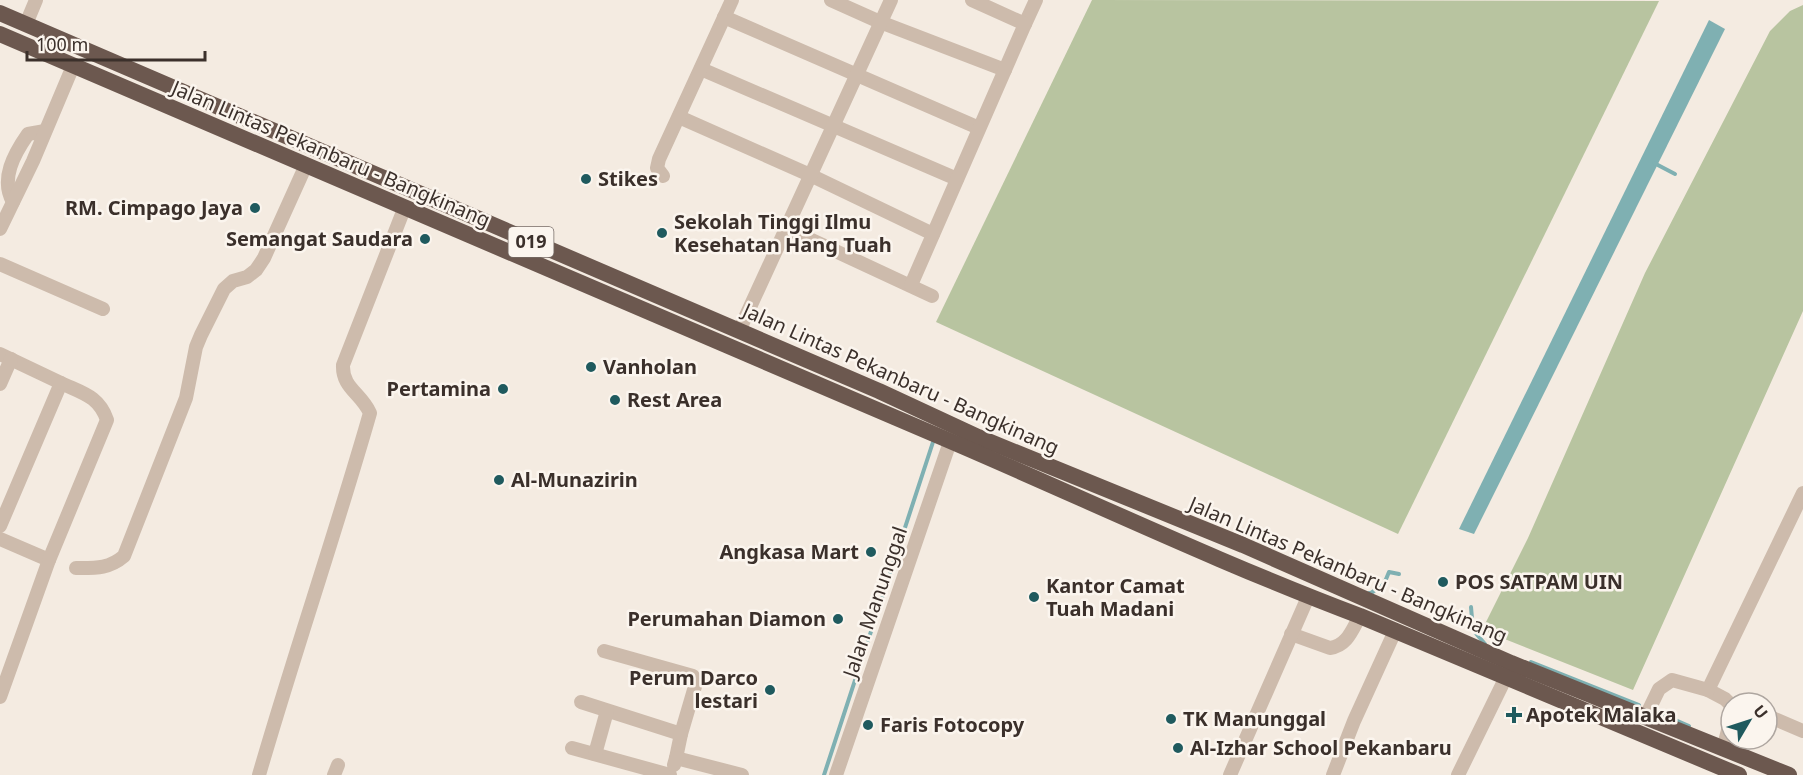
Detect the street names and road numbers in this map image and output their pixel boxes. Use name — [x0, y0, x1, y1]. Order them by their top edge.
street label: Jalan Lintas Pekanbaru - Bangkinang — [166, 73, 495, 233]
road number: 019 — [508, 227, 554, 257]
street label: Jalan Lintas Pekanbaru - Bangkinang — [737, 296, 1064, 461]
street label: Jalan Lintas Pekanbaru - Bangkinang — [1183, 489, 1512, 649]
street label: Jalan Manunggal — [835, 523, 913, 683]

